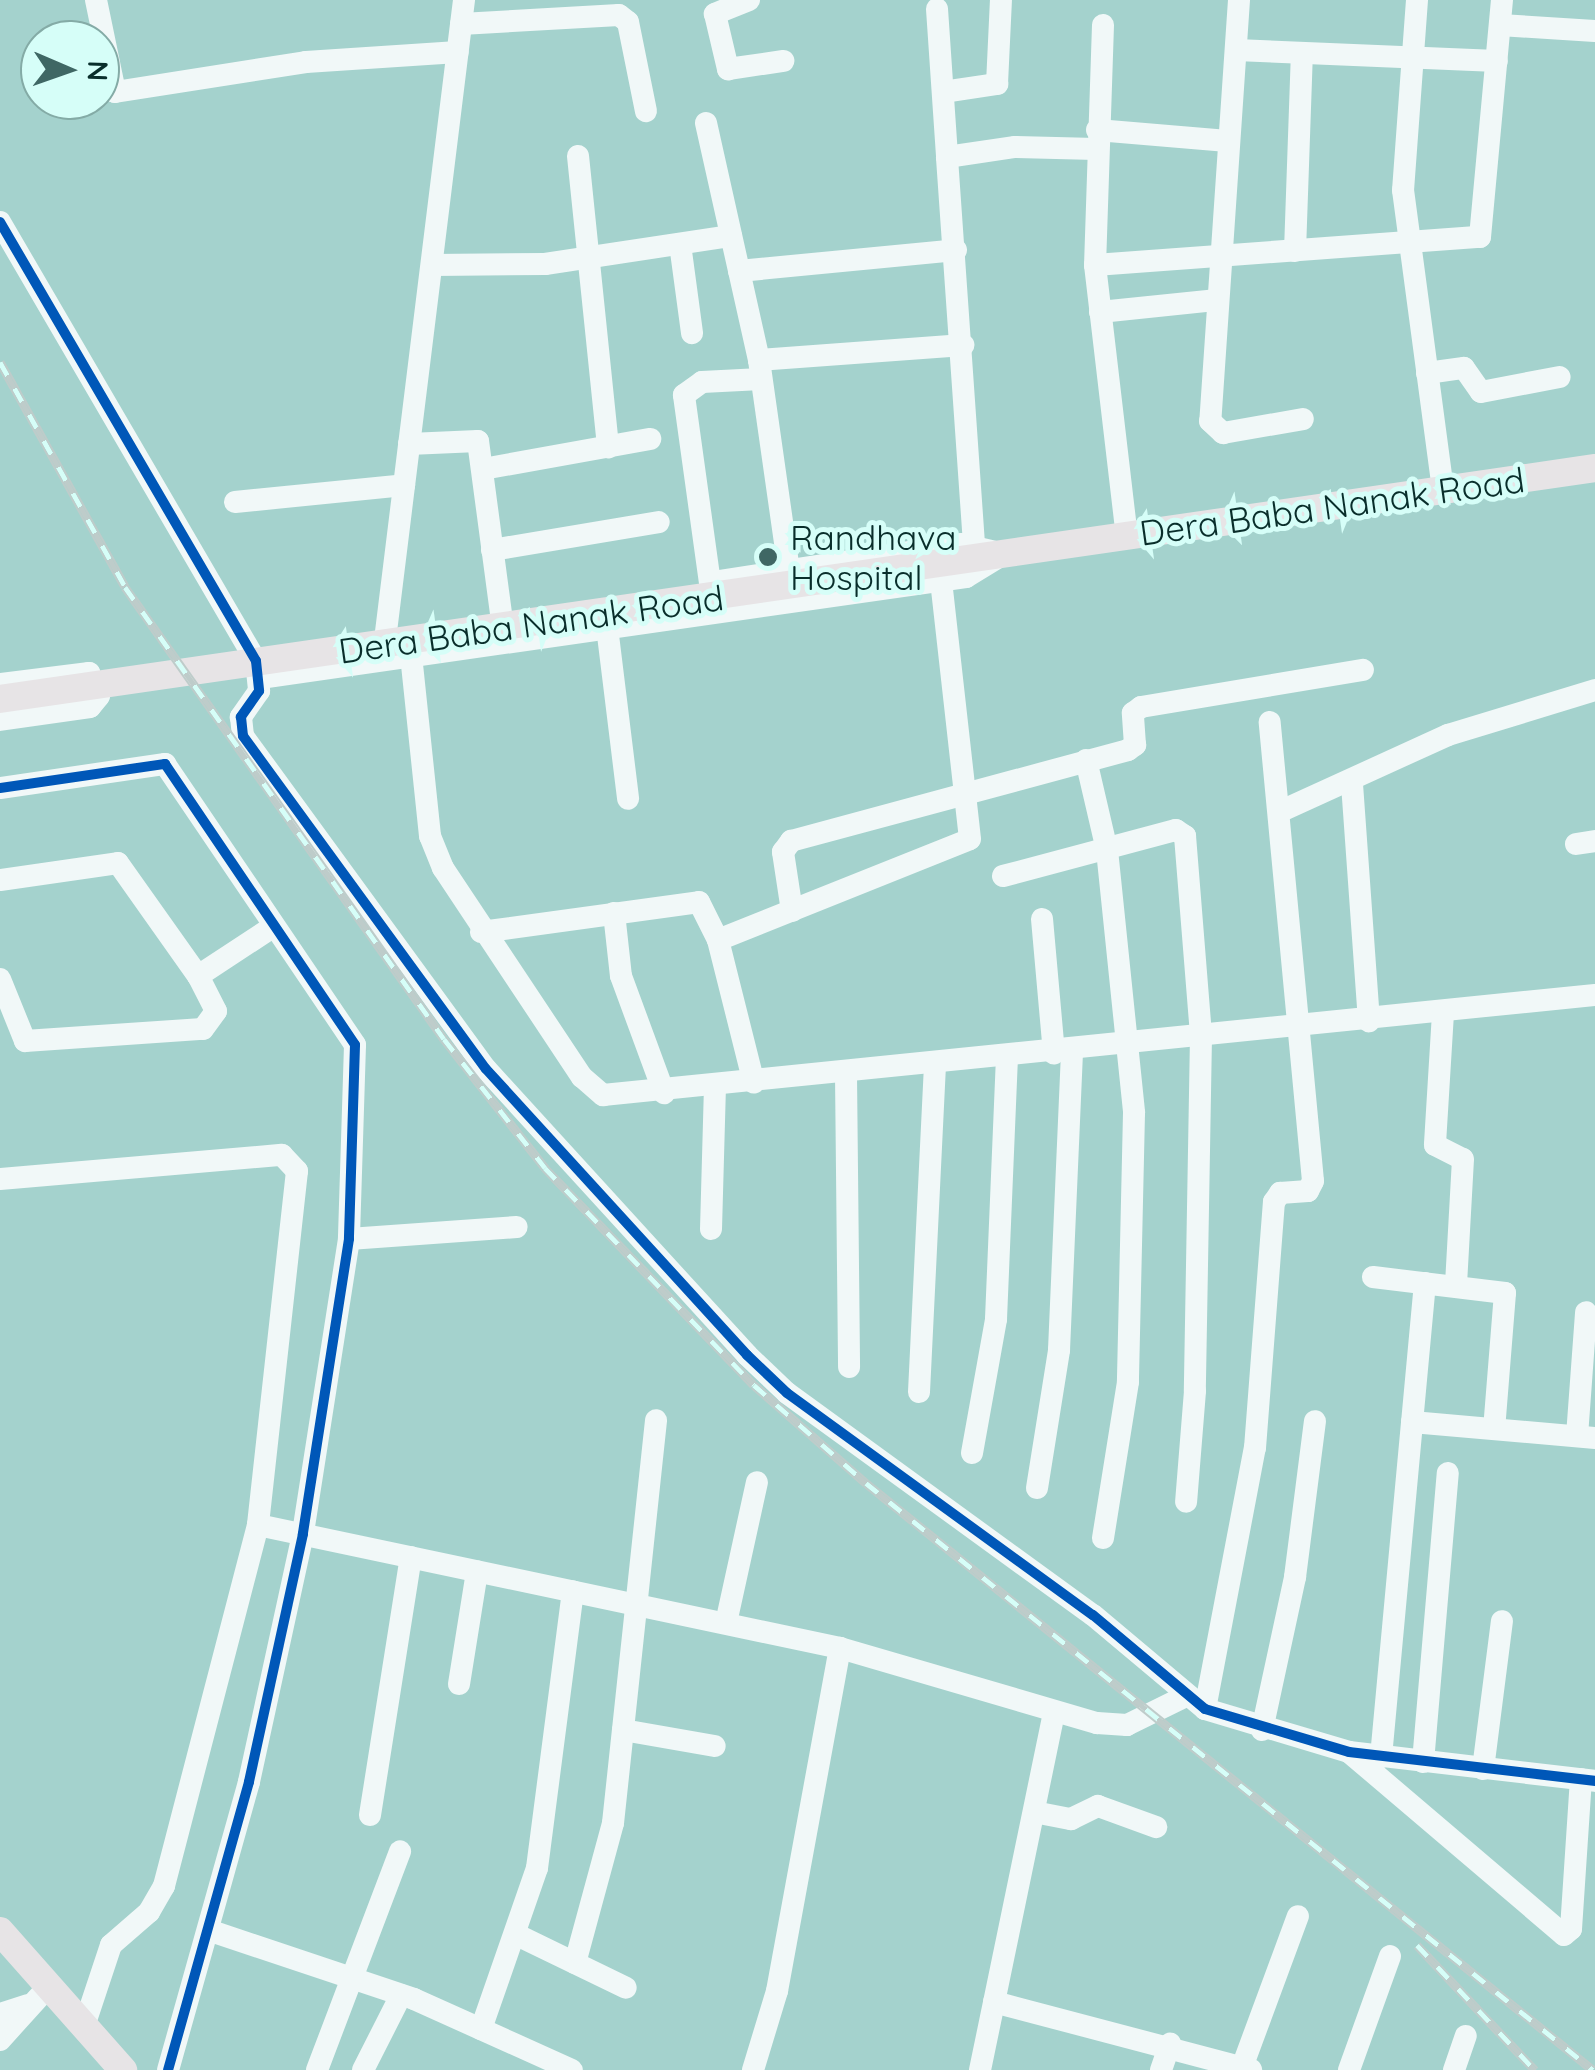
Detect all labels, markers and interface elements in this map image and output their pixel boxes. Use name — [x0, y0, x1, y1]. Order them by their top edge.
north arrow — [20, 20, 120, 120]
text: N — [81, 60, 116, 82]
street label: Dera Baba Nanak Road — [1137, 458, 1527, 554]
place label: Randhava Hospital — [790, 516, 957, 598]
marker: Randhava Hospital — [755, 544, 781, 570]
street label: Dera Baba Nanak Road — [336, 576, 726, 672]

